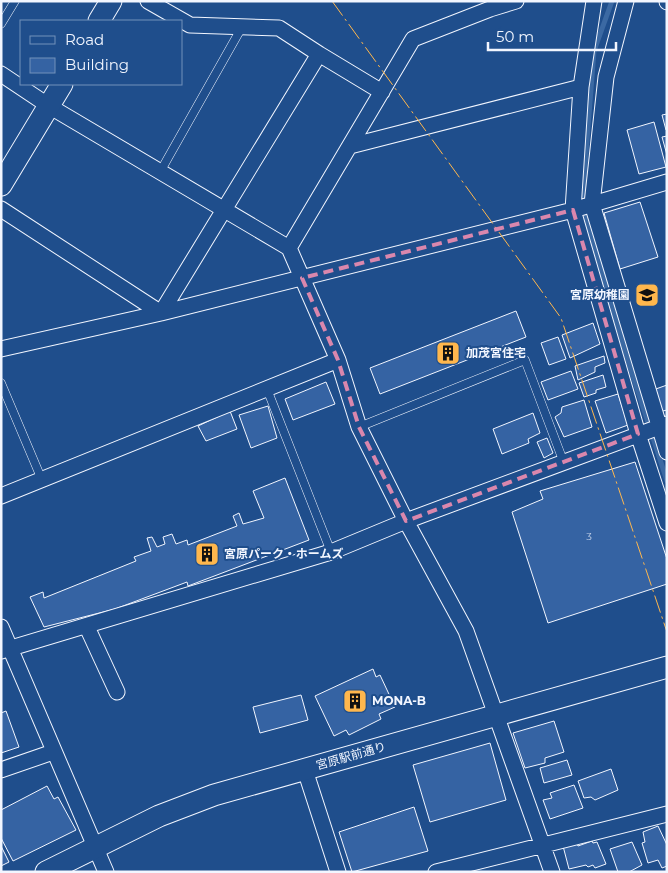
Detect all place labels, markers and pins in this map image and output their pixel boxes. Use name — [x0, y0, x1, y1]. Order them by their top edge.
school or university icon: 宮原幼稚園 — [634, 282, 660, 308]
place label: 宮原幼稚園 — [570, 287, 630, 302]
building icon: 加茂宮住宅 — [435, 340, 461, 366]
place label: 加茂宮住宅 — [466, 345, 526, 360]
building icon: 宮原パーク・ホームズ — [194, 541, 220, 567]
place label: 宮原パーク・ホームズ — [224, 546, 343, 561]
building icon: MONA-B — [342, 688, 368, 714]
place label: MONA-B — [372, 693, 426, 708]

